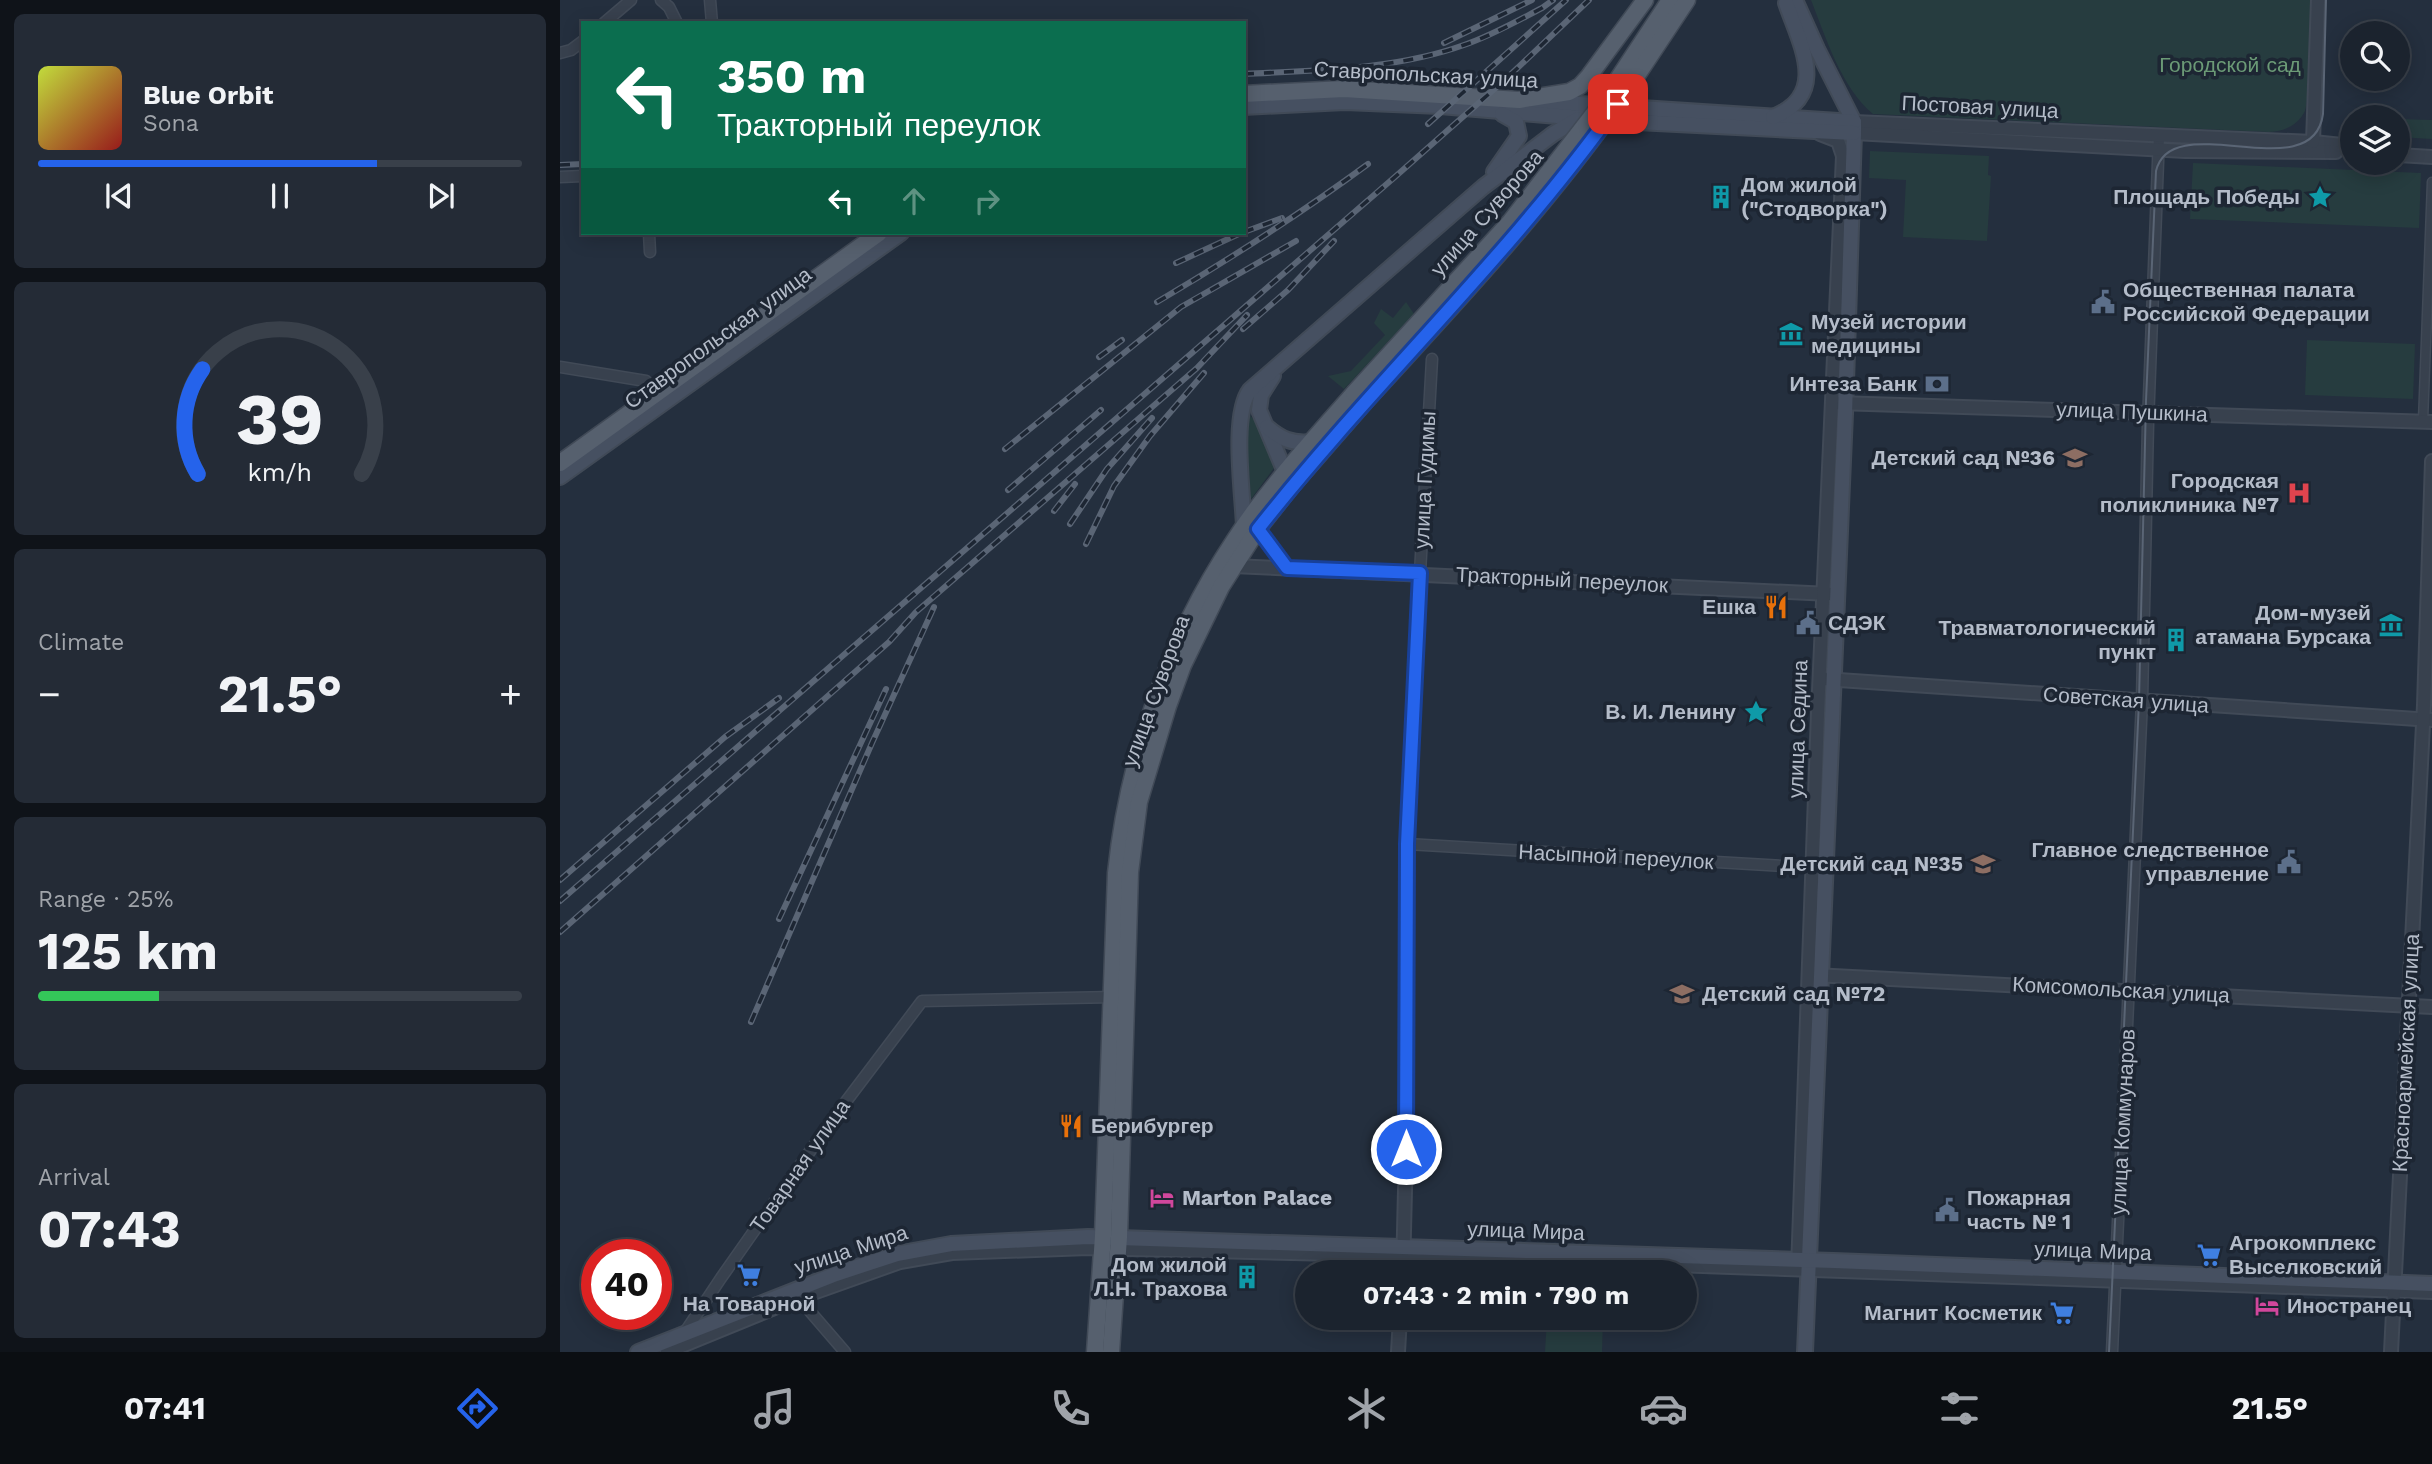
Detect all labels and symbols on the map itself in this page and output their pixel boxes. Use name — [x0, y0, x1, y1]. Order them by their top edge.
park label: Городской сад — [2159, 52, 2301, 77]
street label: Ставропольская улица — [1313, 56, 1539, 93]
pin — [1588, 74, 1648, 134]
street label: Постовая улица — [1901, 90, 2059, 123]
street label: улица Суворова — [1425, 144, 1548, 281]
place label: Дом жилой ("Стодворка") — [1741, 172, 1888, 221]
building icon: Дом жилой ("Стодворка") — [1707, 183, 1735, 211]
place icon: Площадь Победы — [2306, 183, 2334, 211]
place label: Площадь Победы — [2113, 184, 2300, 209]
street label: Ставропольская улица — [619, 261, 816, 414]
place label: Общественная палата Российской Федерации — [2123, 277, 2370, 326]
public building icon: Общественная палата Российской Федерации — [2089, 288, 2117, 316]
place label: Музей истории медицины — [1811, 309, 1967, 358]
museum icon: Музей истории медицины — [1777, 320, 1805, 348]
bank icon: Интеза Банк — [1923, 370, 1951, 398]
place label: Интеза Банк — [1789, 371, 1917, 396]
street label: улица Пушкина — [2056, 396, 2208, 427]
street label: улица Гудимы — [1408, 410, 1441, 550]
school or university icon: Детский сад №36 — [2061, 444, 2089, 472]
place label: Детский сад №36 — [1872, 445, 2055, 470]
place label: Городская поликлиника №7 — [2100, 468, 2279, 517]
hospital icon: Городская поликлиника №7 — [2285, 479, 2313, 507]
street label: Тракторный переулок — [1455, 561, 1670, 598]
restaurant icon: Ешка — [1762, 593, 1790, 621]
place label: Ешка — [1702, 594, 1756, 619]
place label: Дом-музей атамана Бурсака — [2195, 600, 2371, 649]
public building icon: СДЭК — [1794, 609, 1822, 637]
place label: СДЭК — [1828, 610, 1886, 635]
street label: улица Суворова — [1117, 611, 1195, 770]
museum icon: Дом-музей атамана Бурсака — [2377, 611, 2405, 639]
place label: Травматологический пункт — [1938, 615, 2156, 664]
building icon: Травматологический пункт — [2162, 626, 2190, 654]
street label: улица Седина — [1783, 659, 1812, 799]
street label: Советская улица — [2042, 681, 2210, 718]
place icon: В. И. Ленину — [1742, 698, 1770, 726]
place label: В. И. Ленину — [1605, 699, 1736, 724]
place label: Главное следственное управление — [2031, 837, 2269, 886]
street label: Насыпной переулок — [1518, 839, 1715, 874]
public building icon: Главное следственное управление — [2275, 848, 2303, 876]
school or university icon: Детский сад №35 — [1969, 850, 1997, 878]
place label: Детский сад №35 — [1780, 851, 1963, 876]
street label: Красноармейская улица — [2387, 933, 2424, 1173]
street label: Комсомольская улица — [2012, 971, 2231, 1008]
school or university icon: Детский сад №72 — [1668, 980, 1696, 1008]
place label: Детский сад №72 — [1702, 981, 1885, 1006]
street label: улица Коммунаров — [2105, 1028, 2140, 1216]
street label: Товарная улица — [744, 1094, 855, 1237]
restaurant icon: Берибургер — [1057, 1112, 1085, 1140]
position arrow — [1369, 1112, 1443, 1186]
place label: Берибургер — [1091, 1113, 1214, 1138]
hotel icon: Marton Palace — [1148, 1184, 1176, 1212]
place label: Marton Palace — [1182, 1185, 1332, 1210]
place label: Пожарная часть № 1 — [1967, 1185, 2071, 1234]
public building icon: Пожарная часть № 1 — [1933, 1196, 1961, 1224]
street label: улица Мира — [1467, 1216, 1585, 1245]
street label: улица Мира — [791, 1219, 911, 1280]
place label: Агрокомплекс Выселковский — [2229, 1230, 2382, 1279]
street label: улица Мира — [2034, 1236, 2152, 1265]
speed limit sign: 40 — [581, 1239, 672, 1330]
supermarket icon: Агрокомплекс Выселковский — [2195, 1241, 2223, 1269]
place label: Дом жилой Л.Н. Трахова — [1094, 1252, 1227, 1301]
supermarket icon: На Товарной — [735, 1261, 763, 1289]
building icon: Дом жилой Л.Н. Трахова — [1233, 1263, 1261, 1291]
place label: На Товарной — [683, 1291, 815, 1316]
hotel icon: Иностранец — [2253, 1292, 2281, 1320]
place label: Иностранец — [2287, 1293, 2411, 1318]
supermarket icon: Магнит Косметик — [2048, 1299, 2076, 1327]
place label: Магнит Косметик — [1864, 1300, 2042, 1325]

